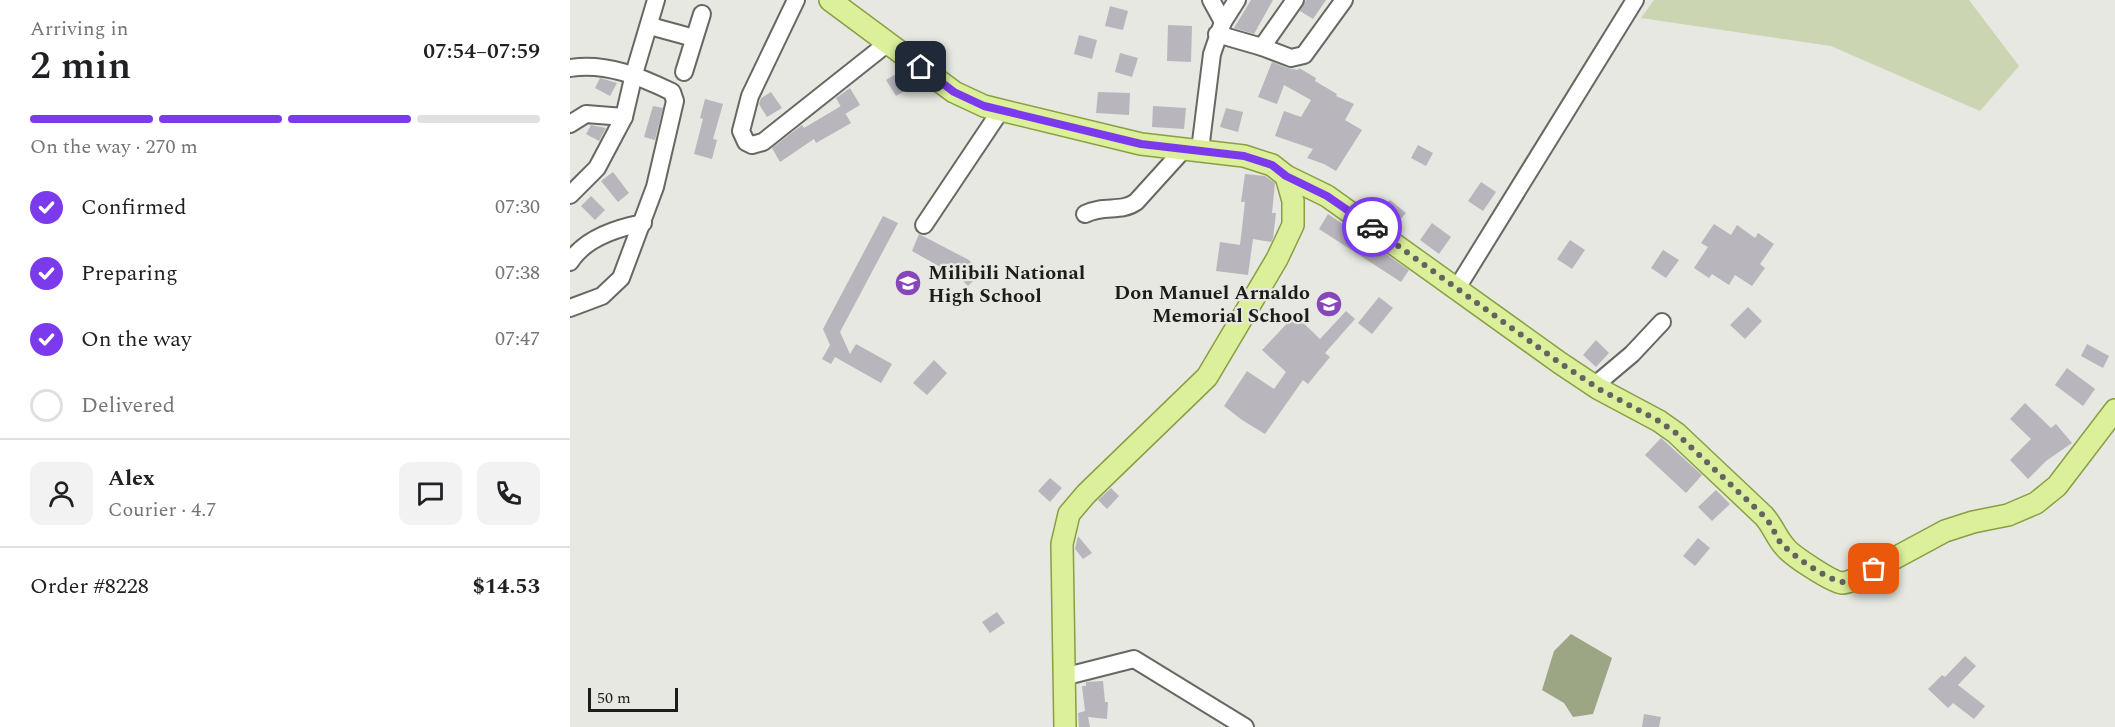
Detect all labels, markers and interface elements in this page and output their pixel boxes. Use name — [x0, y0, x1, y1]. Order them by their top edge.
text: Arriving in — [30, 14, 128, 44]
text: 07:54–07:59 — [423, 35, 540, 68]
text: 2 min — [30, 37, 131, 96]
pin — [895, 41, 946, 92]
icon: home — [904, 50, 937, 83]
text: On the way · 270 m — [30, 132, 198, 162]
icon: check — [30, 191, 63, 224]
text: Confirmed — [81, 191, 187, 224]
text: 07:30 — [495, 192, 540, 222]
courier — [1342, 197, 1402, 257]
icon: car — [1356, 211, 1389, 244]
icon: check — [30, 257, 63, 290]
text: Preparing — [81, 257, 178, 290]
text: 07:38 — [495, 258, 540, 288]
place label: Milibili National High School — [928, 258, 1085, 311]
school or university icon: Milibili National High School — [893, 268, 923, 298]
place label: Don Manuel Arnaldo Memorial School — [1114, 278, 1310, 331]
school or university icon: Don Manuel Arnaldo Memorial School — [1314, 289, 1344, 319]
icon: check — [30, 323, 63, 356]
text: On the way — [81, 323, 192, 356]
text: 07:47 — [495, 324, 540, 354]
text: Delivered — [81, 389, 175, 422]
button: person — [30, 462, 93, 525]
text: Alex — [108, 462, 155, 495]
button: chat — [399, 462, 462, 525]
button: phone — [477, 462, 540, 525]
text: Courier · 4.7 — [108, 495, 216, 525]
pin — [1848, 543, 1899, 594]
icon: bag — [1857, 552, 1890, 585]
text: Order #8228 — [30, 570, 149, 603]
text: $14.53 — [472, 570, 540, 603]
scale bar — [588, 685, 678, 712]
text: 50 m — [597, 686, 631, 710]

